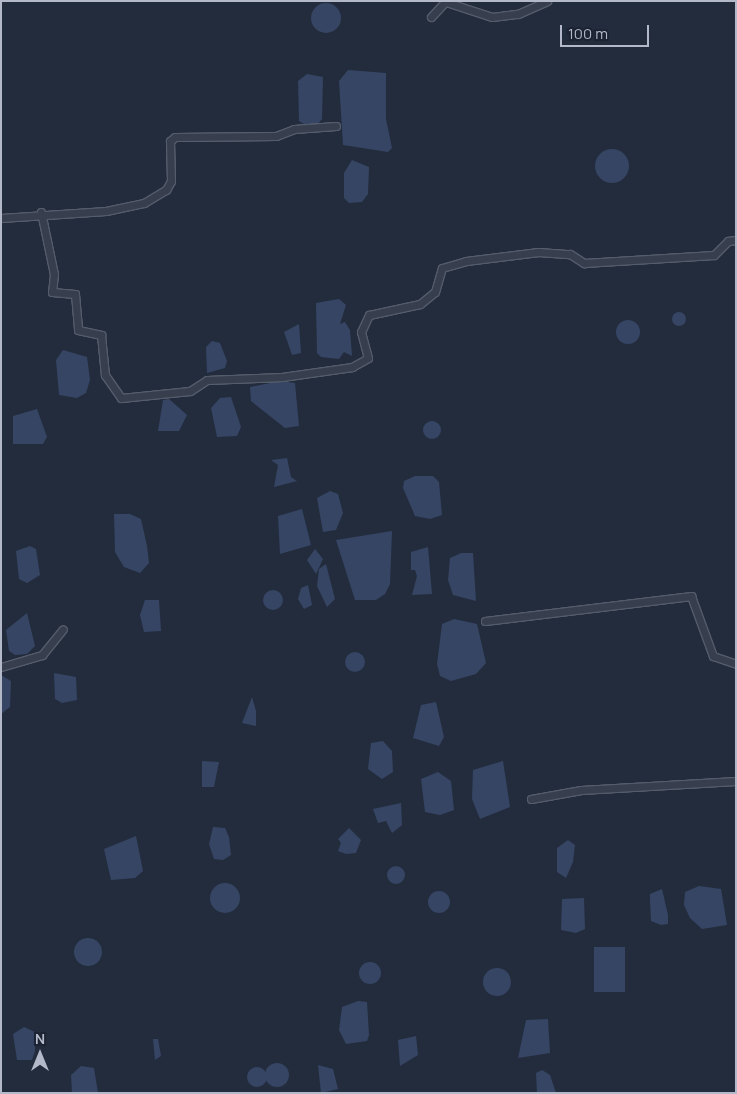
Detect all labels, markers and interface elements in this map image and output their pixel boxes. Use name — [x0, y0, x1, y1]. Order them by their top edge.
scale bar — [562, 15, 651, 47]
text: 100 m — [568, 23, 608, 44]
north arrow — [15, 1029, 65, 1079]
text: N — [35, 1029, 45, 1048]

